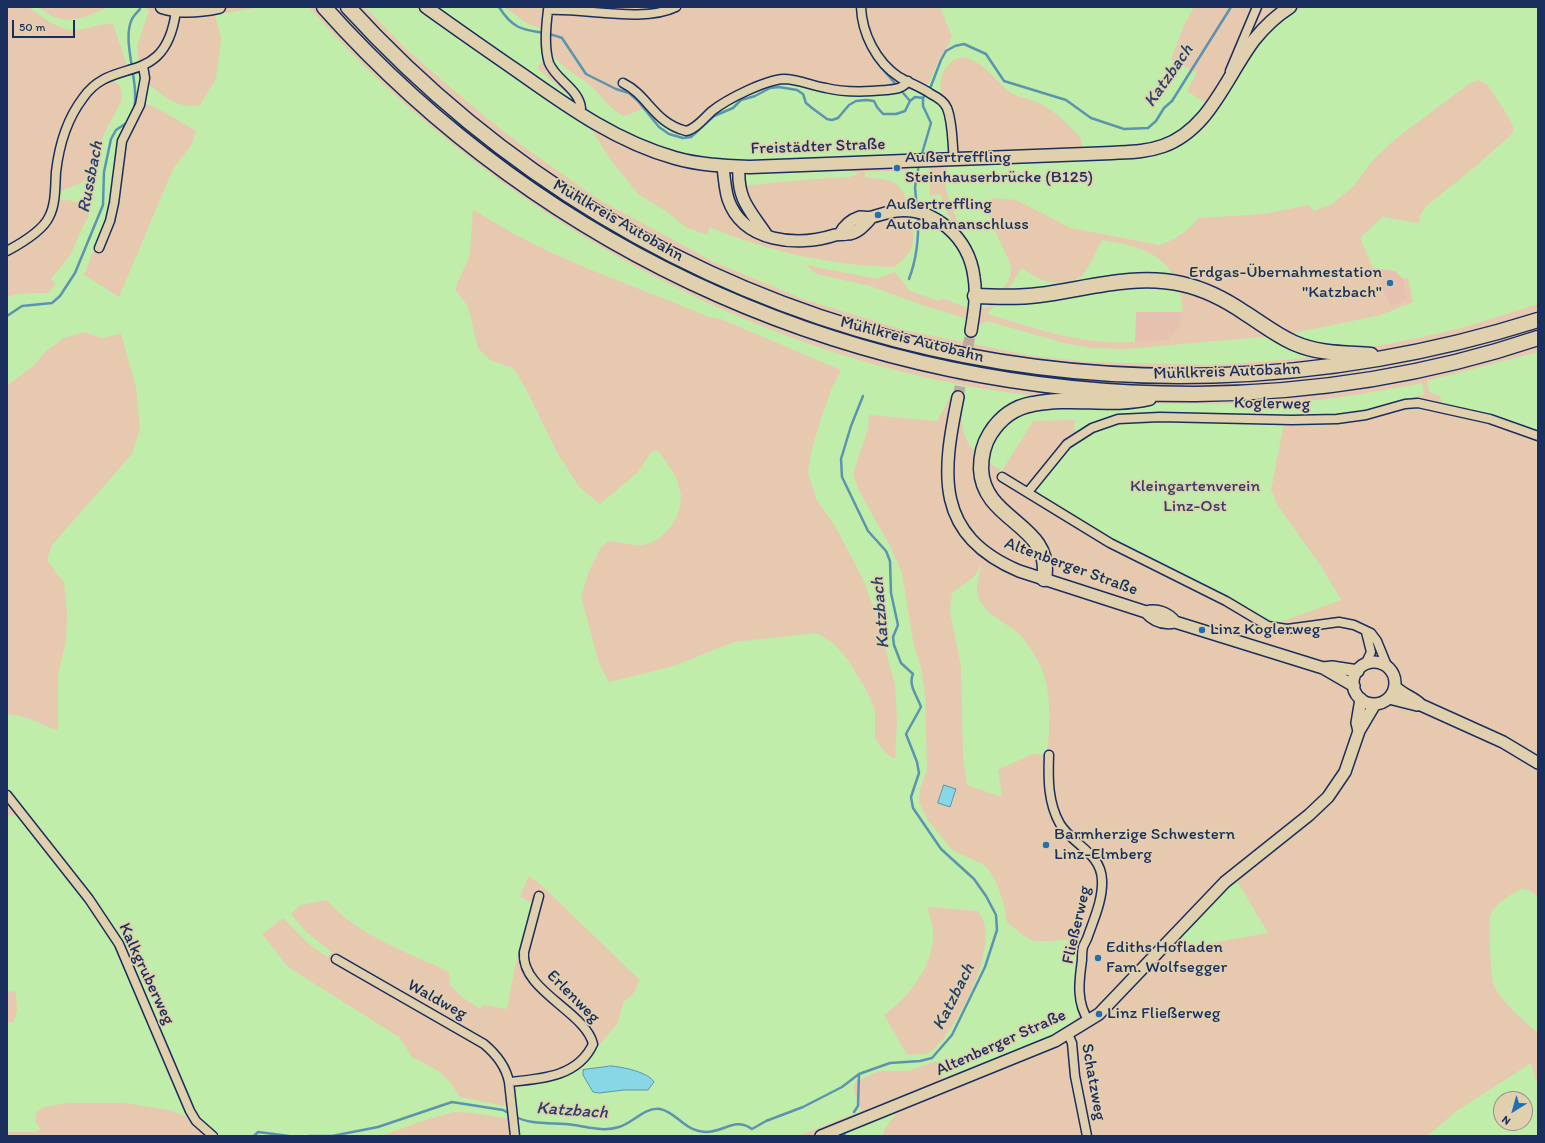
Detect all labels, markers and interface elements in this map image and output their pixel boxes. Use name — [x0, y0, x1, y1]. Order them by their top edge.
scale bar — [14, 12, 77, 38]
text: 50 m — [19, 20, 45, 34]
water label: Katzbach — [1140, 40, 1198, 112]
street label: Freistädter Straße — [750, 134, 886, 160]
water label: Russbach — [73, 139, 109, 215]
place label: Außertreffling Steinhauserbrücke (B125) — [905, 148, 1093, 188]
marker: Außertreffling Steinhauserbrücke (B125) — [892, 163, 902, 173]
street label: Mühlkreis Autobahn — [549, 175, 687, 267]
place label: Außertreffling Autobahnanschluss — [886, 195, 1029, 235]
marker: Außertreffling Autobahnanschluss — [873, 210, 883, 220]
place label: Erdgas-Übernahmestation "Katzbach" — [1189, 263, 1382, 303]
marker: Erdgas-Übernahmestation "Katzbach" — [1385, 278, 1395, 288]
street label: Mühlkreis Autobahn — [838, 312, 986, 368]
street label: Mühlkreis Autobahn — [1153, 359, 1301, 385]
street label: Koglerweg — [1234, 393, 1310, 415]
park label: Kleingartenverein Linz-Ost — [1130, 477, 1260, 517]
street label: Altenberger Straße — [1002, 533, 1140, 601]
water label: Katzbach — [867, 576, 895, 650]
place label: Linz Koglerweg — [1210, 620, 1320, 640]
marker: Linz Koglerweg — [1197, 625, 1207, 635]
place label: Barmherzige Schwestern Linz-Elmberg — [1054, 825, 1235, 865]
marker: Barmherzige Schwestern Linz-Elmberg — [1041, 840, 1051, 850]
street label: Fließerweg — [1058, 884, 1096, 966]
street label: Kalkgruberweg — [113, 920, 179, 1028]
place label: Ediths Hofladen Fam. Wolfsegger — [1106, 938, 1227, 978]
marker: Ediths Hofladen Fam. Wolfsegger — [1093, 953, 1103, 963]
water label: Katzbach — [928, 960, 980, 1034]
street label: Erlenweg — [542, 966, 604, 1028]
street label: Waldweg — [404, 975, 470, 1025]
place label: Linz Fließerweg — [1107, 1004, 1220, 1024]
street label: Altenberger Straße — [933, 1005, 1069, 1081]
marker: Linz Fließerweg — [1094, 1009, 1104, 1019]
street label: Schatzweg — [1076, 1042, 1110, 1122]
north arrow — [1493, 1091, 1533, 1131]
water label: Katzbach — [536, 1098, 608, 1124]
text: N — [1499, 1113, 1513, 1128]

